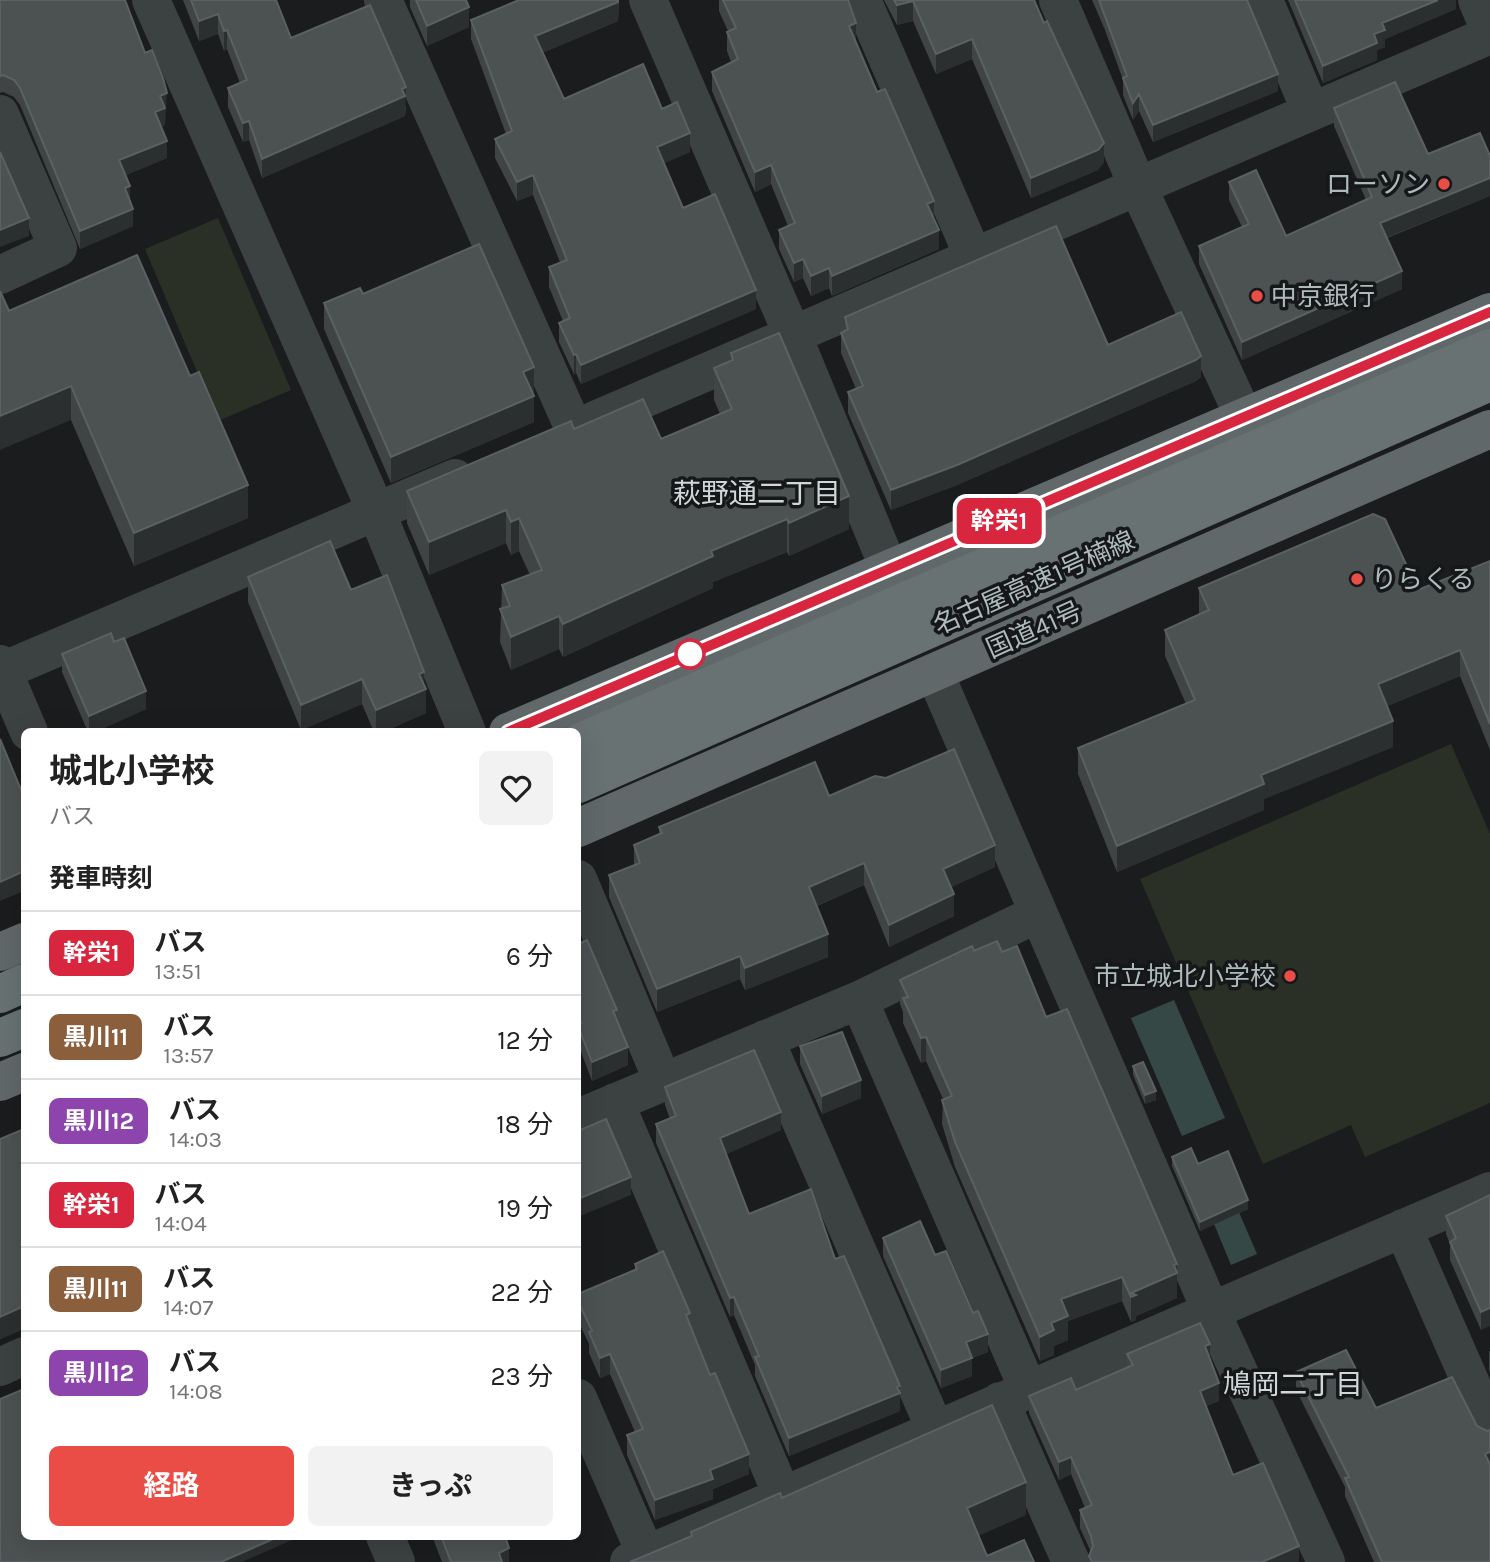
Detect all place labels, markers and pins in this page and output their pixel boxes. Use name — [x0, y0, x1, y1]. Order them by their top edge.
place label: ローソン — [1326, 169, 1430, 200]
marker: ローソン — [1436, 176, 1452, 192]
place label: 中京銀行 — [1271, 281, 1375, 312]
marker: 中京銀行 — [1249, 288, 1265, 304]
place label: りらくる — [1371, 564, 1474, 595]
marker: りらくる — [1349, 571, 1365, 587]
unlabelled marker — [675, 639, 705, 669]
place label: 市立城北小学校 — [1094, 961, 1276, 992]
marker: 市立城北小学校 — [1282, 968, 1298, 984]

